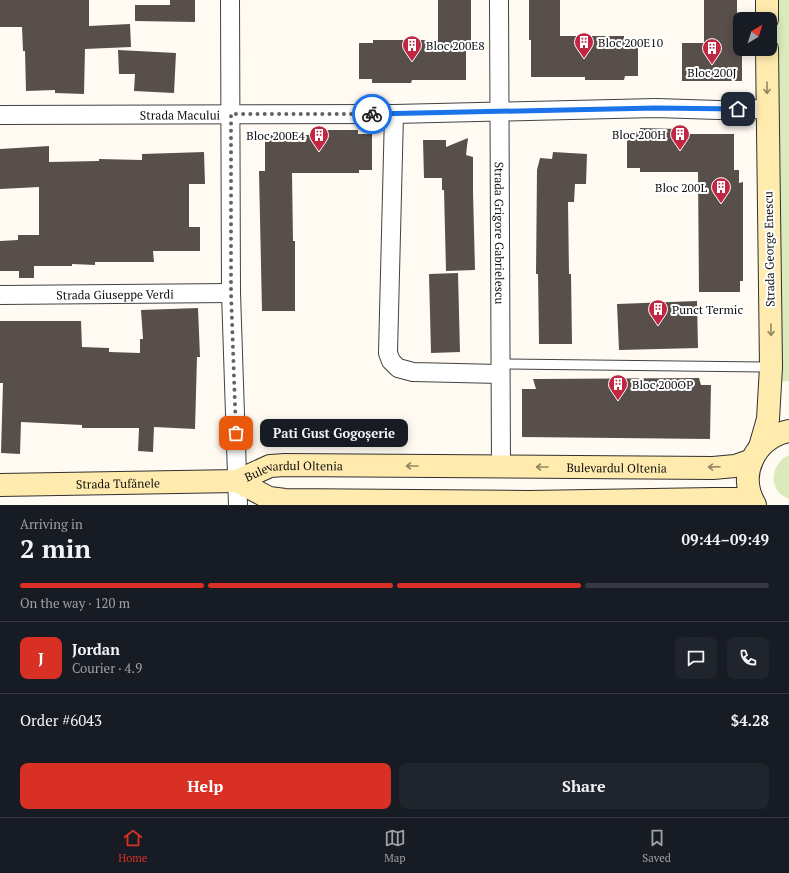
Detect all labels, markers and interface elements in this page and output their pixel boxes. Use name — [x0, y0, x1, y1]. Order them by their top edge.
north arrow — [733, 12, 777, 56]
map controls — [733, 12, 777, 56]
building icon: Bloc 200E10 — [573, 31, 595, 59]
building icon: Bloc 200E8 — [401, 34, 423, 62]
place label: Bloc 200E10 — [598, 35, 663, 50]
building icon: Bloc 200J — [701, 37, 723, 65]
place label: Bloc 200E8 — [426, 38, 485, 53]
place label: Bloc 200J — [687, 65, 737, 80]
one-way arrow — [763, 81, 771, 94]
pin — [721, 92, 755, 126]
courier — [352, 94, 392, 134]
icon: home — [727, 98, 749, 120]
icon: bike — [361, 103, 383, 125]
street label: Strada Macului — [140, 107, 221, 122]
building icon: Bloc 200H — [669, 123, 691, 151]
building icon: Bloc 200E4 — [308, 124, 330, 152]
place label: Bloc 200H — [612, 127, 666, 142]
place label: Bloc 200E4 — [246, 128, 306, 143]
street label: Strada Grigore Gabrielescu — [492, 162, 508, 305]
building icon: Bloc 200L — [710, 176, 732, 204]
place label: Bloc 200L — [655, 180, 707, 195]
street label: Strada George Enescu — [760, 191, 778, 307]
street label: Strada Giuseppe Verdi — [56, 286, 174, 302]
building icon: Punct Termic — [647, 298, 669, 326]
place label: Punct Termic — [672, 302, 743, 317]
one-way arrow — [767, 323, 775, 336]
building icon: Bloc 200OP — [607, 373, 629, 401]
place label: Bloc 200OP — [632, 377, 693, 392]
pin — [219, 416, 253, 450]
callout: Pati Gust Gogoșerie — [260, 419, 408, 447]
icon: bag — [225, 422, 247, 444]
text: Pati Gust Gogoșerie — [273, 424, 395, 442]
street label: Bulevardul Oltenia — [242, 457, 343, 484]
street label: Bulevardul Oltenia — [566, 459, 667, 475]
one-way arrow — [406, 462, 419, 470]
one-way arrow — [536, 463, 549, 471]
one-way arrow — [708, 464, 721, 471]
street label: Strada Tufănele — [76, 475, 160, 491]
text: Arriving in — [20, 515, 83, 533]
text: 09:44–09:49 — [682, 529, 769, 549]
text: 2 min — [20, 531, 91, 565]
text: On the way · 120 m — [20, 594, 130, 612]
button: chat — [675, 637, 717, 679]
button: phone — [727, 637, 769, 679]
text: Jordan — [72, 639, 120, 659]
text: J — [38, 648, 44, 668]
text: Courier · 4.9 — [72, 659, 142, 677]
text: Order #6043 — [20, 710, 102, 730]
text: $4.28 — [731, 710, 769, 730]
button: Help — [20, 763, 391, 809]
button: Share — [399, 763, 769, 809]
tab: Home — [118, 827, 147, 865]
tab: Map — [384, 827, 406, 865]
tab: Saved — [642, 827, 671, 865]

